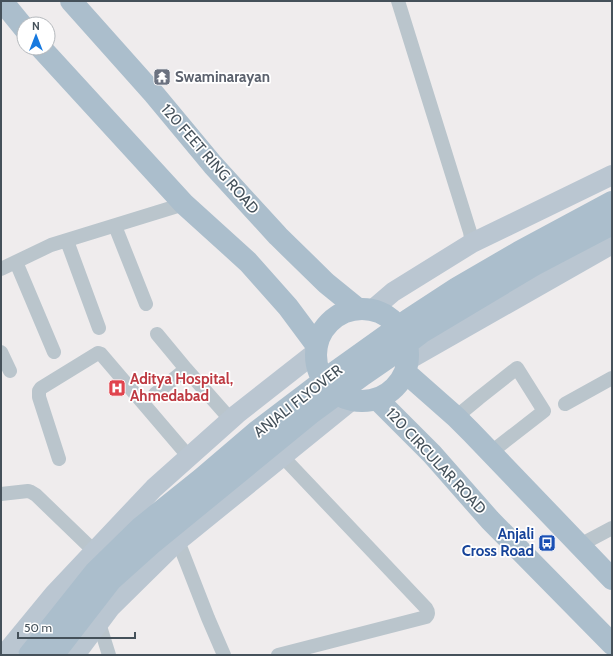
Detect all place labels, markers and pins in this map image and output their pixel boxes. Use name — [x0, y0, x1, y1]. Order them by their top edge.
temple icon: Swaminarayan — [152, 67, 172, 87]
place label: Swaminarayan — [175, 68, 270, 86]
place label: Aditya Hospital, Ahmedabad — [130, 370, 233, 405]
hospital icon: Aditya Hospital, Ahmedabad — [107, 378, 127, 398]
place label: Anjali Cross Road — [462, 525, 534, 560]
bus stop icon: Anjali Cross Road — [537, 533, 557, 553]

